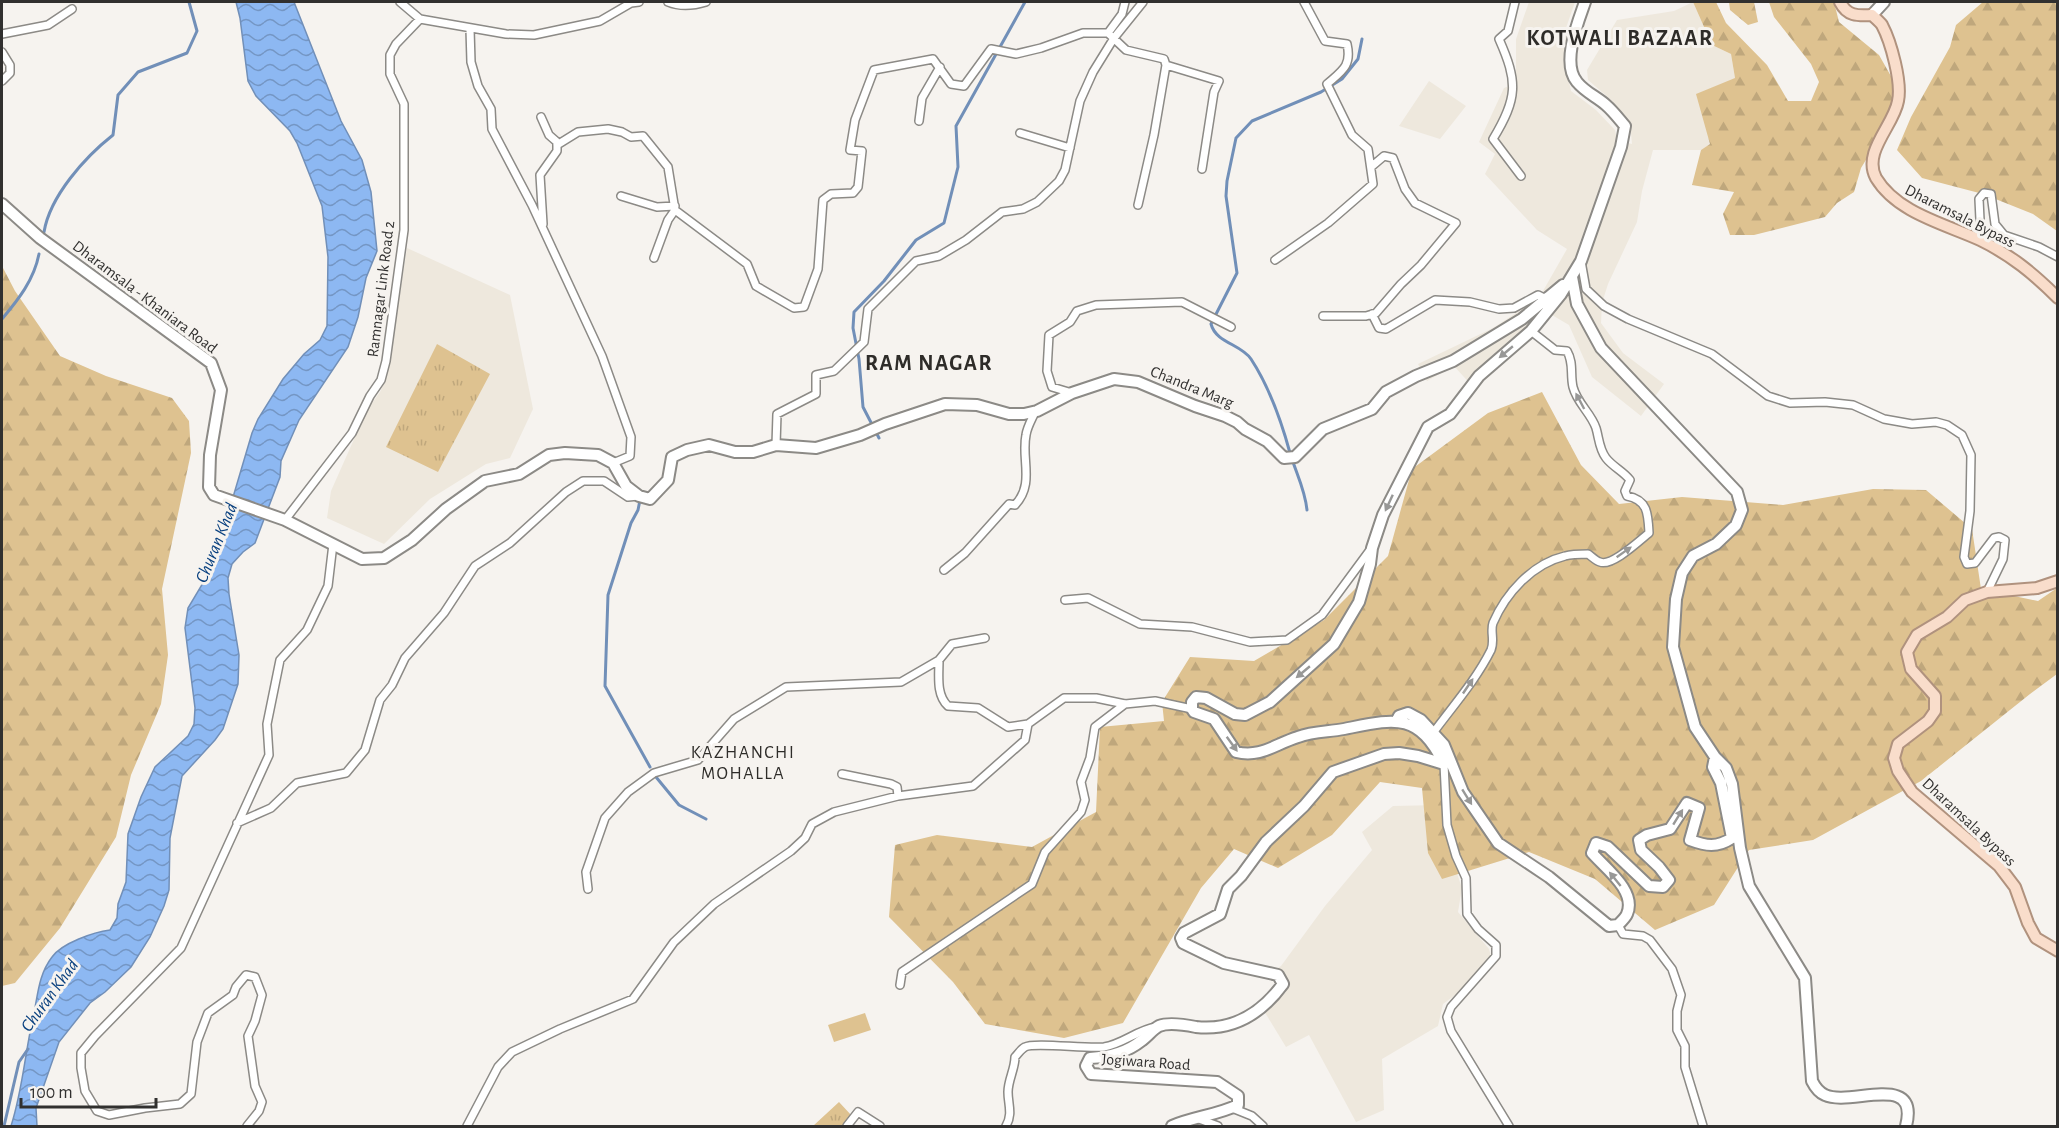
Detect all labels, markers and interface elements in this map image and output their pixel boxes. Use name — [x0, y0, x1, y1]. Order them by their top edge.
district label: KOTWALI BAZAAR — [1527, 27, 1713, 49]
street label: Dharamsala Bypass — [1902, 181, 2018, 252]
street label: Ramnagar Link Road 2 — [365, 220, 397, 358]
street label: Dharamsala - Khaniara Road — [70, 238, 220, 356]
one-way arrow — [1498, 345, 1514, 358]
district label: RAM NAGAR — [865, 352, 993, 374]
street label: Chandra Marg — [1148, 363, 1236, 411]
one-way arrow — [1575, 392, 1585, 409]
one-way arrow — [1385, 494, 1394, 511]
water label: Churan Khad — [193, 500, 241, 585]
one-way arrow — [1615, 546, 1631, 558]
one-way arrow — [1296, 665, 1311, 678]
one-way arrow — [1462, 678, 1473, 694]
one-way arrow — [1226, 736, 1238, 752]
district label: KAZHANCHI MOHALLA — [691, 744, 795, 783]
street label: Dharamsala Bypass — [1919, 775, 2019, 870]
one-way arrow — [1461, 789, 1472, 805]
one-way arrow — [1672, 809, 1683, 825]
one-way arrow — [1609, 872, 1622, 887]
water label: Churan Khad — [18, 957, 82, 1035]
street label: Jogiwara Road — [1101, 1051, 1191, 1073]
scale bar — [21, 1071, 156, 1109]
text: 100 m — [30, 1084, 73, 1102]

